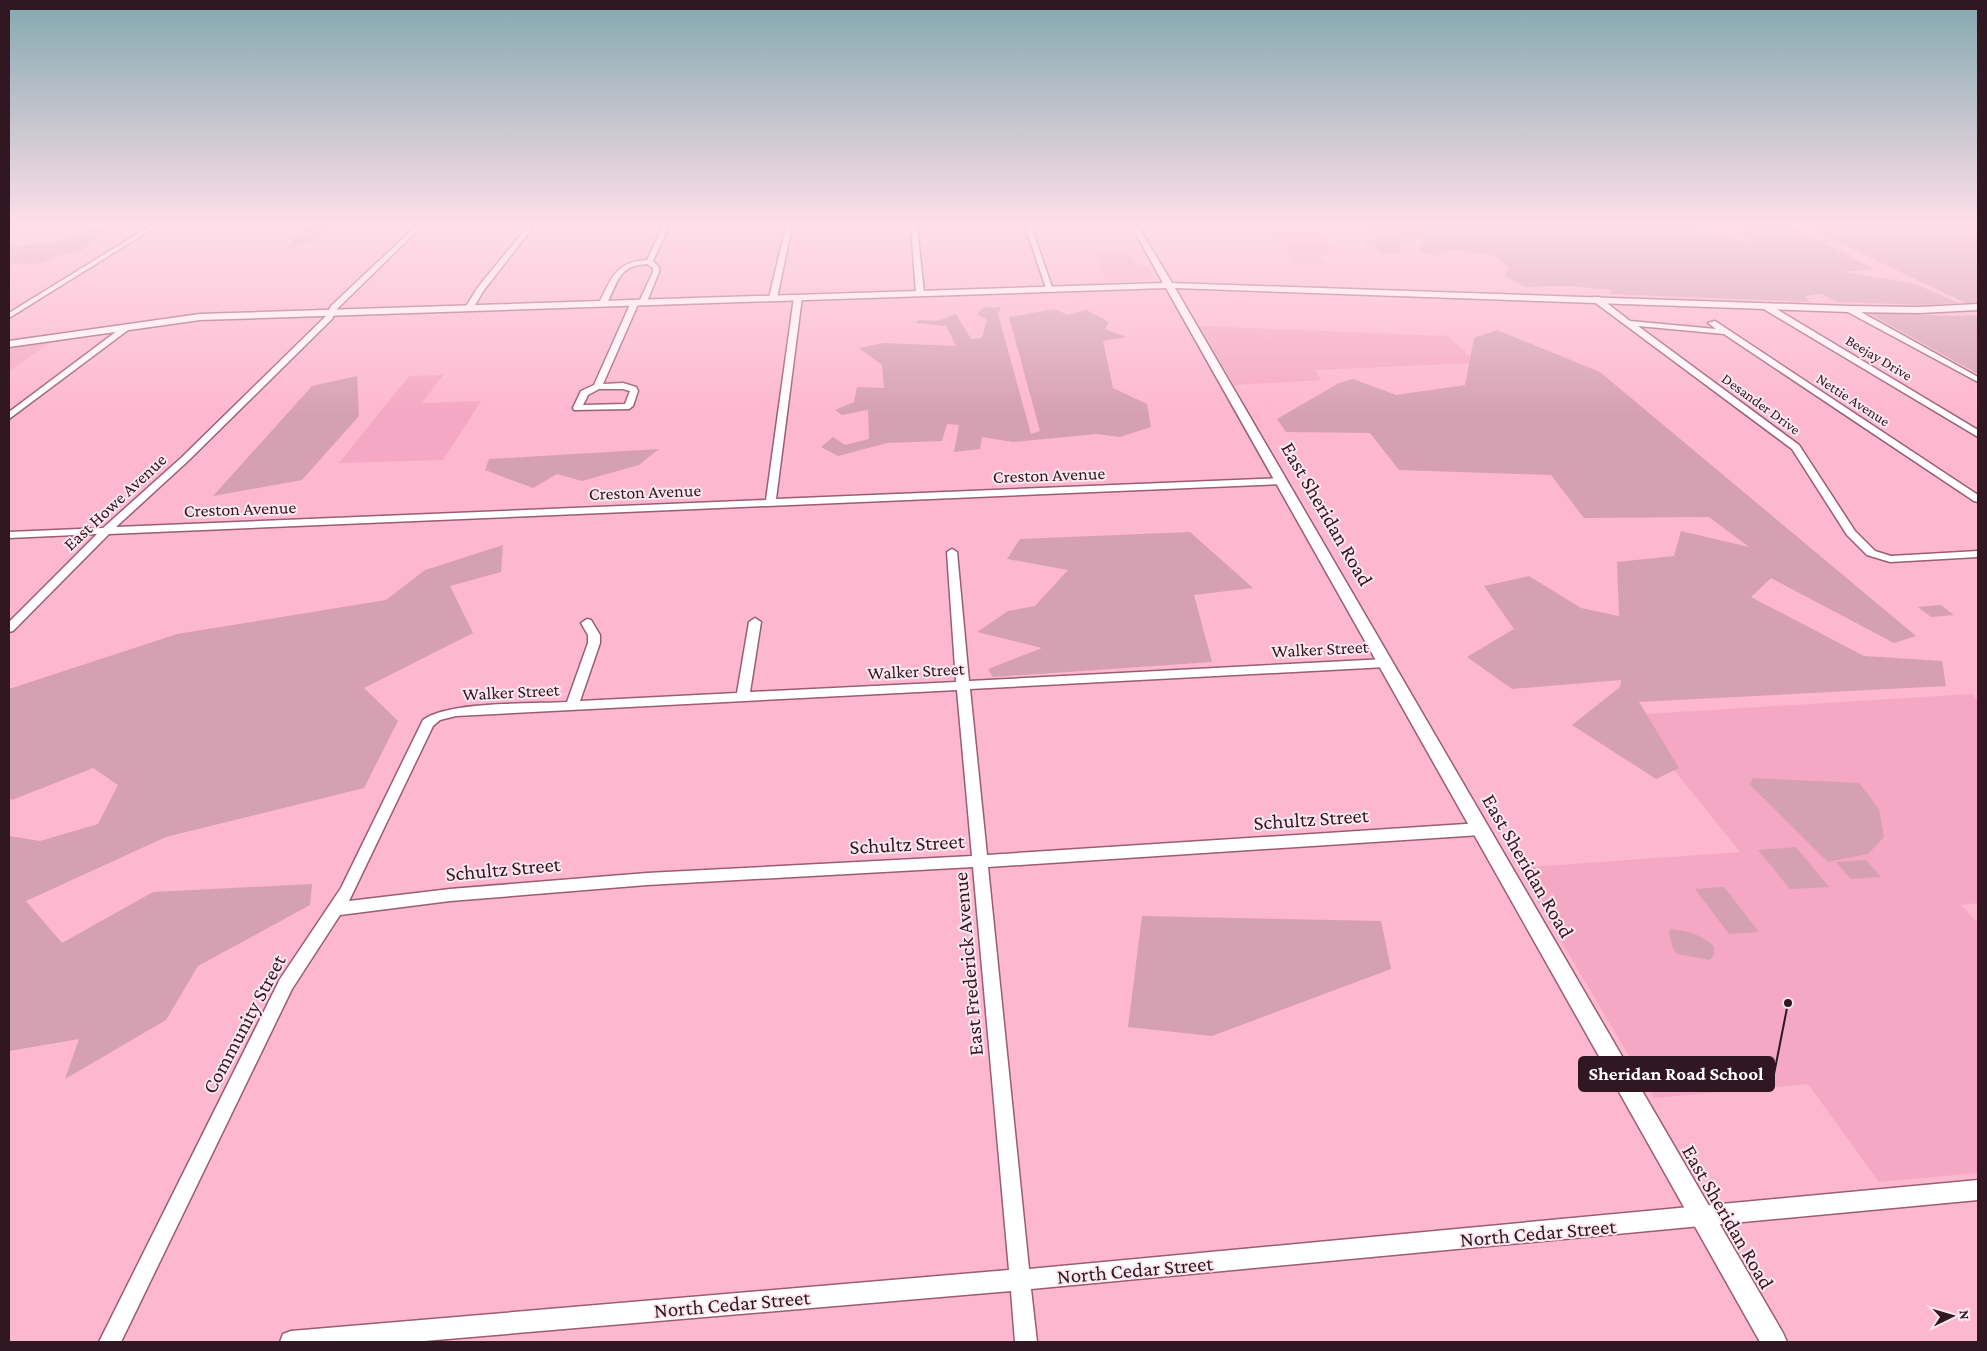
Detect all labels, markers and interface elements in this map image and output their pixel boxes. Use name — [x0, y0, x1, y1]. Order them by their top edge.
street label: Beejay Drive — [1843, 332, 1915, 385]
street label: Desander Drive — [1719, 370, 1804, 438]
street label: Nettie Avenue — [1813, 370, 1893, 430]
street label: East Sheridan Road — [1276, 438, 1378, 590]
street label: East Howe Avenue — [60, 449, 170, 555]
street label: Creston Avenue — [992, 463, 1106, 487]
street label: Creston Avenue — [588, 480, 702, 504]
street label: Creston Avenue — [183, 497, 297, 521]
street label: Walker Street — [1271, 636, 1370, 662]
street label: Walker Street — [867, 658, 966, 684]
street label: Walker Street — [462, 679, 561, 705]
street label: East Sheridan Road — [1477, 790, 1579, 942]
street label: Schultz Street — [1253, 803, 1370, 835]
street label: Schultz Street — [849, 829, 966, 859]
street label: Schultz Street — [445, 852, 562, 886]
street label: East Frederick Avenue — [948, 871, 988, 1057]
street label: Community Street — [197, 949, 291, 1098]
callout: Sheridan Road School — [1579, 1057, 1774, 1091]
text: Sheridan Road School — [1588, 1063, 1764, 1084]
street label: East Sheridan Road — [1677, 1141, 1779, 1293]
street label: North Cedar Street — [1459, 1214, 1618, 1252]
street label: North Cedar Street — [1056, 1251, 1215, 1289]
street label: North Cedar Street — [653, 1285, 812, 1323]
north arrow — [1927, 1291, 1977, 1341]
text: N — [1957, 1309, 1973, 1321]

